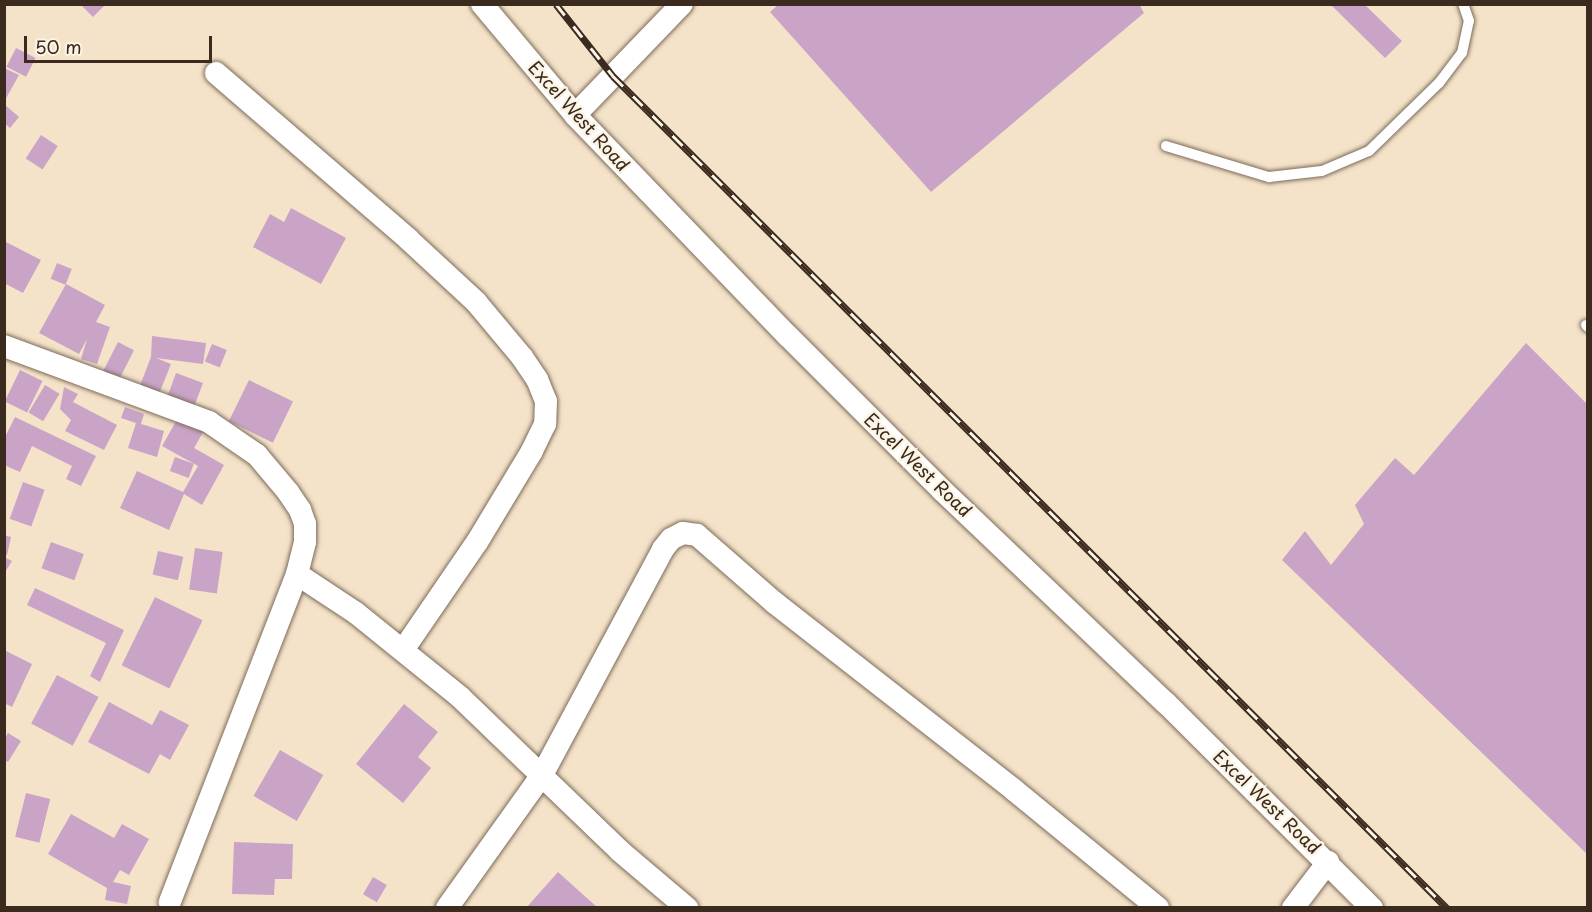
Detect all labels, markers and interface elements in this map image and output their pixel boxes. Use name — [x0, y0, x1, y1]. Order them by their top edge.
scale bar — [27, 24, 214, 62]
text: 50 m — [35, 33, 82, 60]
street label: Excel West Road — [523, 56, 635, 176]
street label: Excel West Road — [859, 408, 977, 522]
street label: Excel West Road — [1208, 745, 1326, 859]

